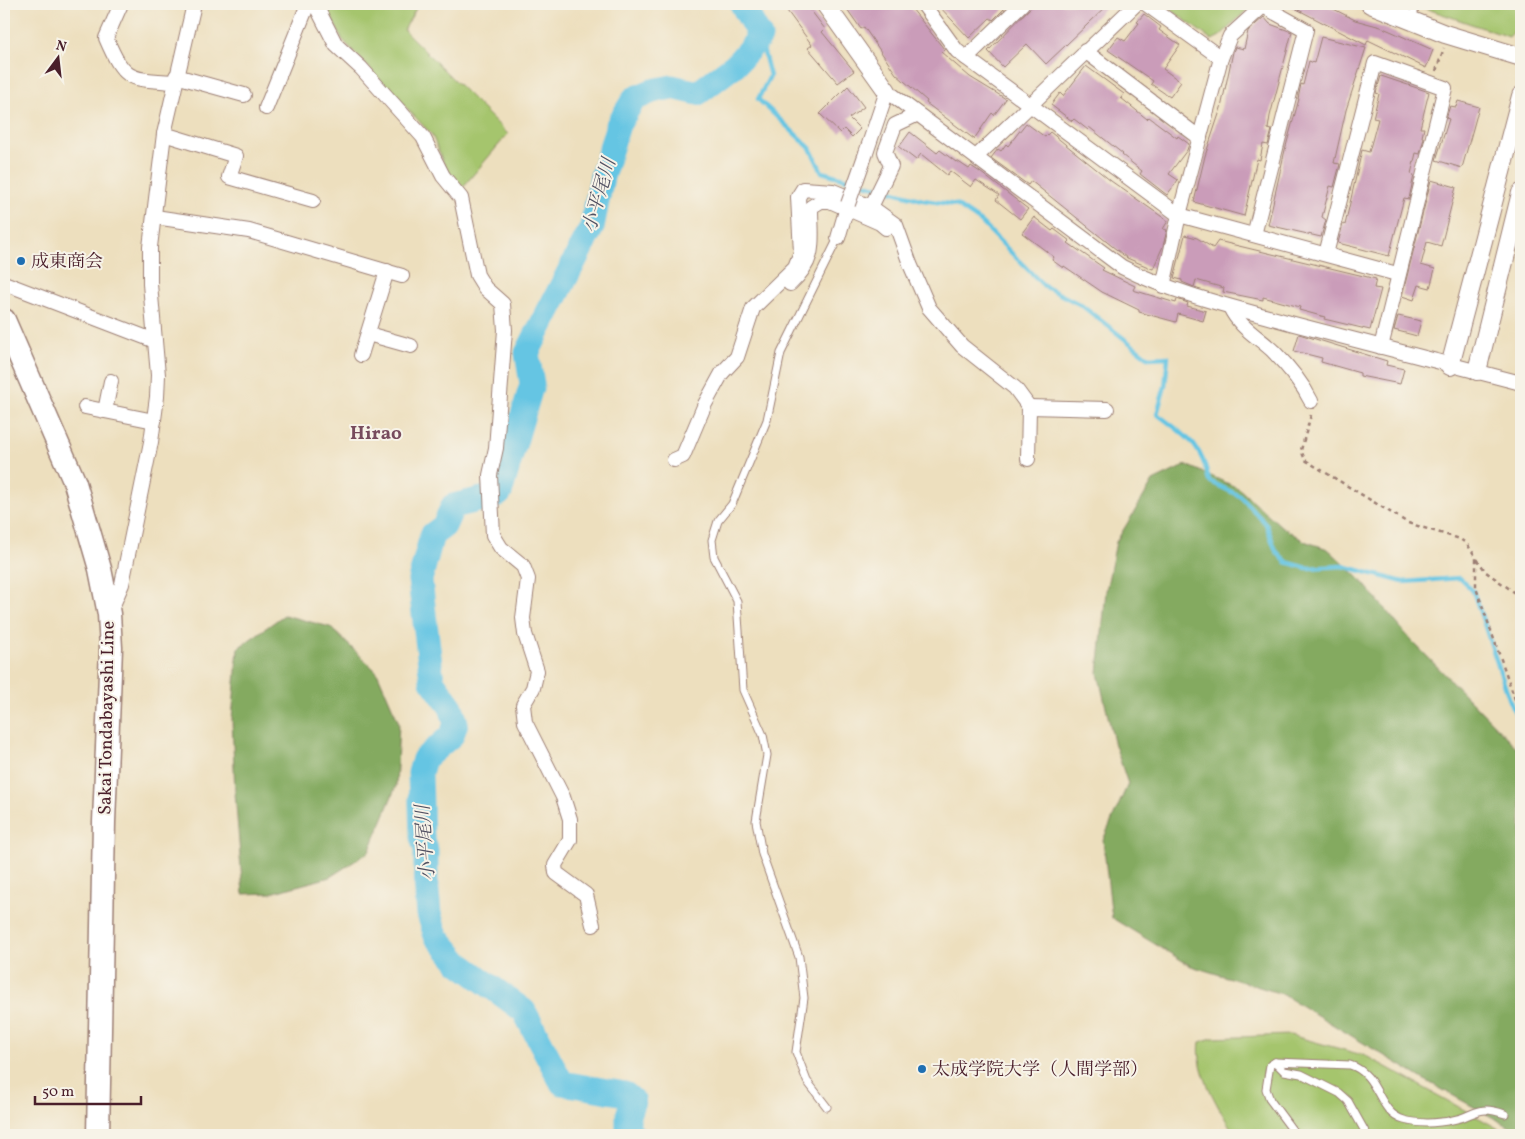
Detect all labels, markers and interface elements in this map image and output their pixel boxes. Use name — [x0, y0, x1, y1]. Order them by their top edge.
north arrow — [32, 32, 82, 82]
text: N — [54, 36, 68, 57]
water label: 小平尾川 — [577, 154, 623, 236]
place label: 成東商会 — [31, 250, 103, 275]
marker: 成東商会 — [15, 255, 27, 267]
district label: Hirao — [350, 421, 402, 447]
street label: Sakai Tondabayashi Line — [93, 621, 122, 815]
water label: 小平尾川 — [410, 802, 442, 882]
place label: 太成学院大学（人間学部） — [932, 1058, 1148, 1083]
marker: 太成学院大学（人間学部） — [916, 1063, 928, 1075]
scale bar — [35, 1074, 141, 1106]
text: 50 m — [42, 1082, 74, 1103]

